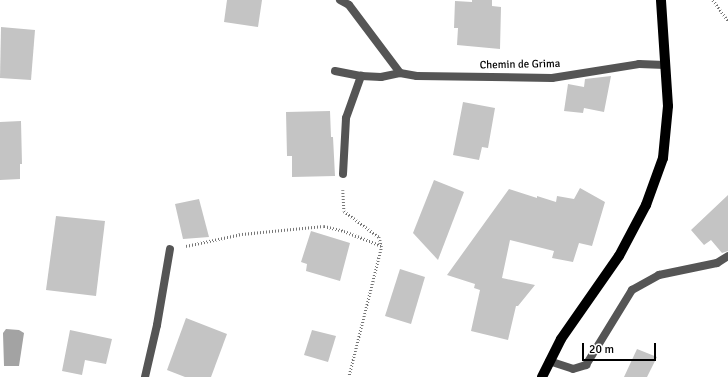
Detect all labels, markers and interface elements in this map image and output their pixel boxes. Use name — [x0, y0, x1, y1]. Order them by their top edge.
street label: Chemin de Grima — [480, 58, 560, 72]
scale bar — [584, 335, 658, 361]
text: 20 m — [589, 342, 614, 357]

